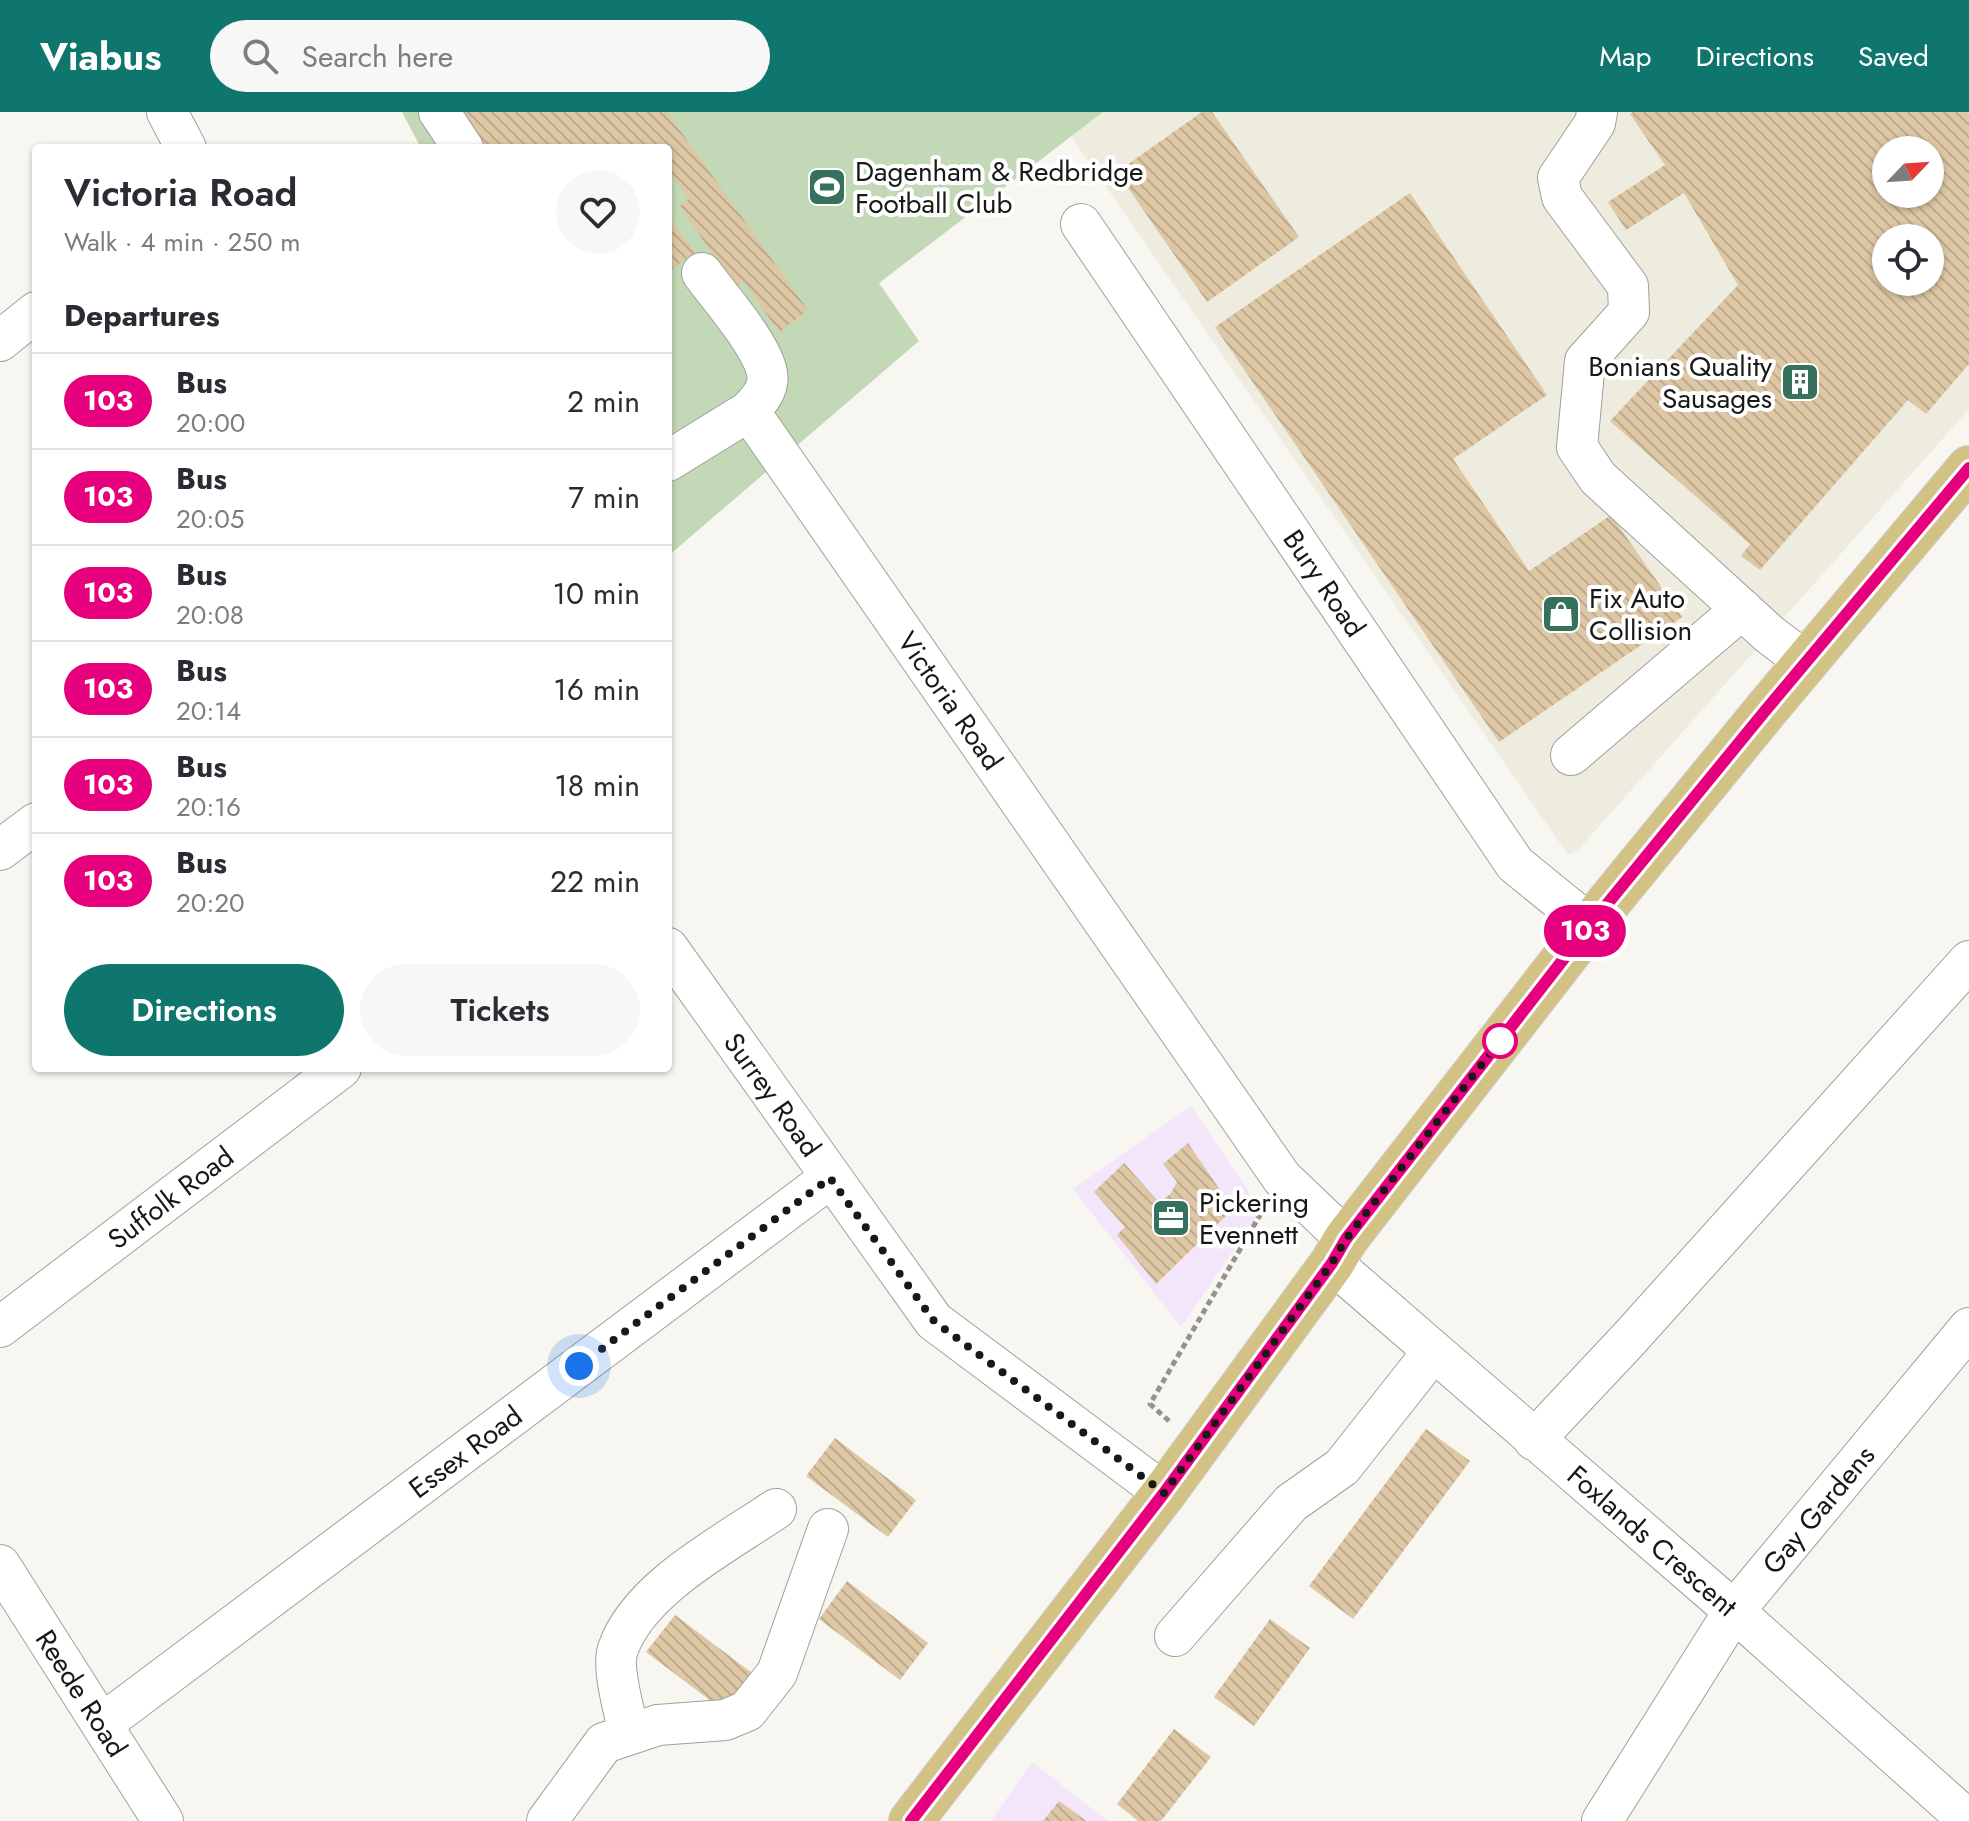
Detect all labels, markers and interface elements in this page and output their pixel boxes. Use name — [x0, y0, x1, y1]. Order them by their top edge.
search box — [210, 20, 770, 92]
text: Viabus — [40, 29, 162, 84]
icon: search — [238, 34, 282, 78]
text: Search here — [302, 35, 453, 78]
text: Map — [1599, 36, 1651, 77]
text: Directions — [1695, 36, 1814, 77]
text: Saved — [1858, 36, 1929, 77]
north arrow — [1872, 136, 1944, 208]
map controls — [1872, 136, 1944, 296]
place label: Dagenham & Redbridge Football Club — [855, 151, 1144, 224]
text: Victoria Road — [64, 165, 297, 220]
sports icon: Dagenham & Redbridge Football Club — [806, 166, 848, 208]
button: heart — [556, 170, 640, 254]
text: Walk · 4 min · 250 m — [64, 223, 301, 261]
button: locate — [1872, 224, 1944, 296]
text: Departures — [64, 294, 220, 337]
place label: Bonians Quality Sausages — [1588, 346, 1773, 419]
text: Bus — [176, 361, 227, 404]
building icon: Bonians Quality Sausages — [1779, 361, 1821, 403]
text: 103 — [83, 380, 133, 421]
text: 2 min — [567, 380, 640, 423]
text: 20:00 — [176, 404, 245, 442]
text: Bus — [176, 457, 227, 500]
text: 103 — [83, 476, 133, 517]
text: 7 min — [568, 476, 640, 519]
text: 20:05 — [176, 500, 244, 538]
street label: Bury Road — [1273, 522, 1375, 645]
text: Bus — [176, 553, 227, 596]
text: 103 — [83, 572, 133, 613]
text: 10 min — [553, 572, 640, 615]
place label: Fix Auto Collision — [1589, 578, 1692, 651]
shop icon: Fix Auto Collision — [1540, 593, 1582, 635]
text: 20:08 — [176, 596, 244, 634]
street label: Victoria Road — [887, 623, 1013, 779]
text: Bus — [176, 649, 227, 692]
text: 103 — [83, 668, 133, 709]
text: 16 min — [553, 668, 640, 711]
text: 20:14 — [176, 692, 241, 730]
text: Bus — [176, 745, 227, 788]
text: 103 — [83, 764, 133, 805]
text: 18 min — [554, 764, 640, 807]
text: 20:16 — [176, 788, 241, 826]
text: Bus — [176, 841, 227, 884]
text: 103 — [83, 860, 133, 901]
text: 22 min — [550, 860, 640, 903]
text: 20:20 — [176, 884, 245, 922]
line badge: 103 — [1539, 905, 1631, 957]
text: 103 — [1560, 910, 1610, 951]
button: Directions — [64, 964, 344, 1056]
button: Tickets — [360, 964, 640, 1056]
street label: Surrey Road — [714, 1024, 831, 1165]
unlabelled marker — [1483, 1024, 1517, 1058]
street label: Suffolk Road — [99, 1137, 242, 1259]
place label: Pickering Evennett — [1199, 1182, 1309, 1255]
office icon: Pickering Evennett — [1150, 1197, 1192, 1239]
your location — [559, 1346, 599, 1386]
street label: Essex Road — [400, 1396, 531, 1508]
street label: Gay Gardens — [1753, 1436, 1885, 1583]
street label: Foxlands Crescent — [1558, 1456, 1747, 1626]
street label: Reede Road — [25, 1622, 137, 1765]

